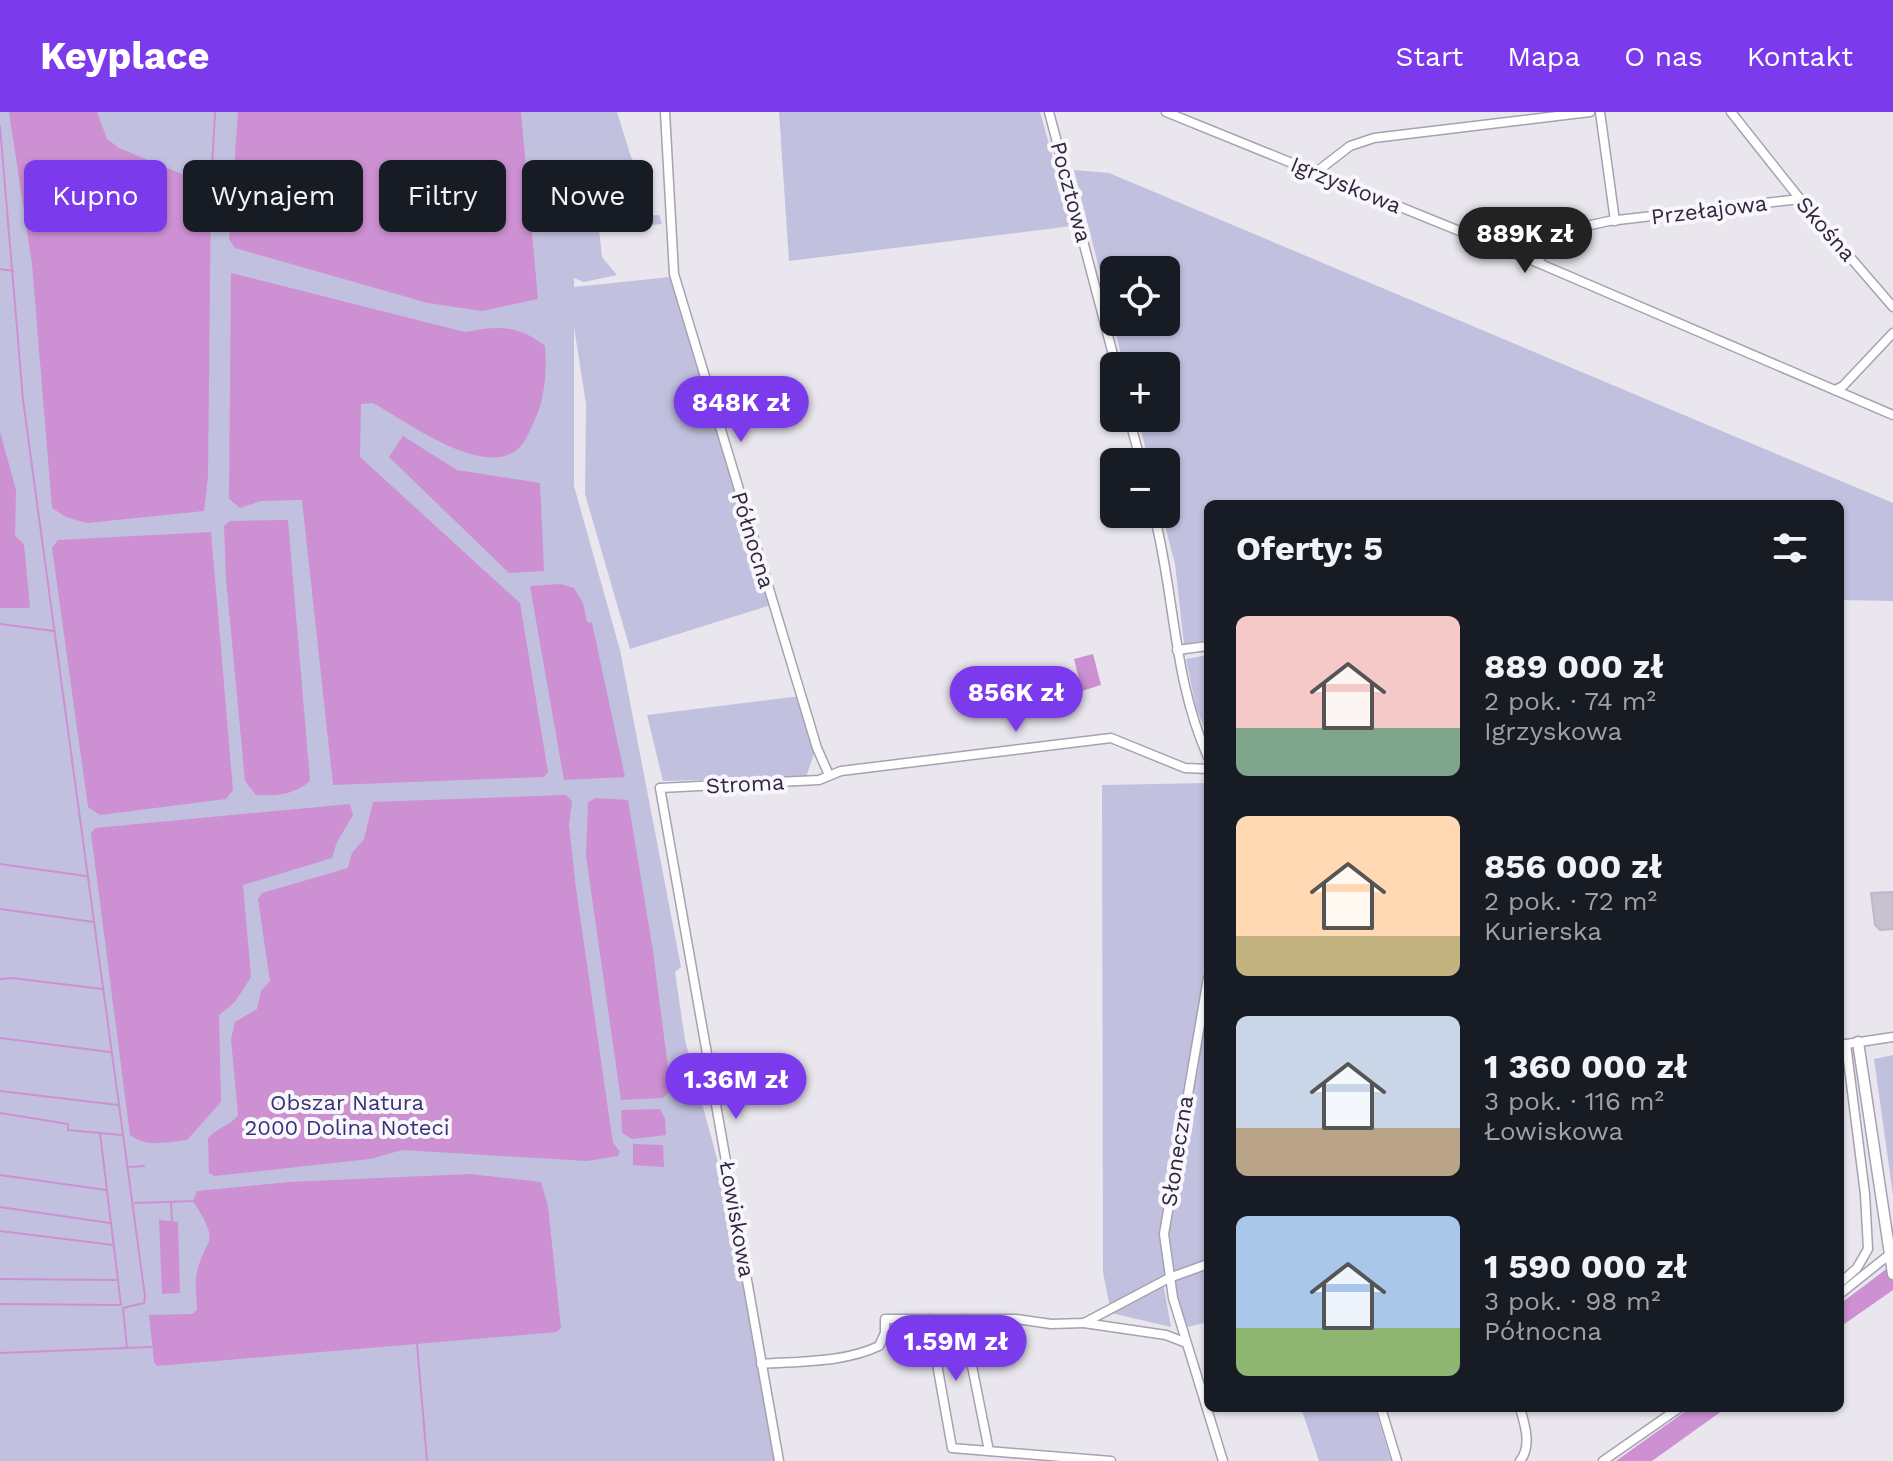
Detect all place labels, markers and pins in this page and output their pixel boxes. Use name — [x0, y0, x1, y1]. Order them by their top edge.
pin: 889K zł — [1451, 207, 1599, 275]
pin: 848K zł — [667, 376, 815, 444]
pin: 856K zł — [942, 666, 1090, 734]
pin: 1.36M zł — [653, 1053, 819, 1121]
pin: 1.59M zł — [873, 1315, 1039, 1383]

